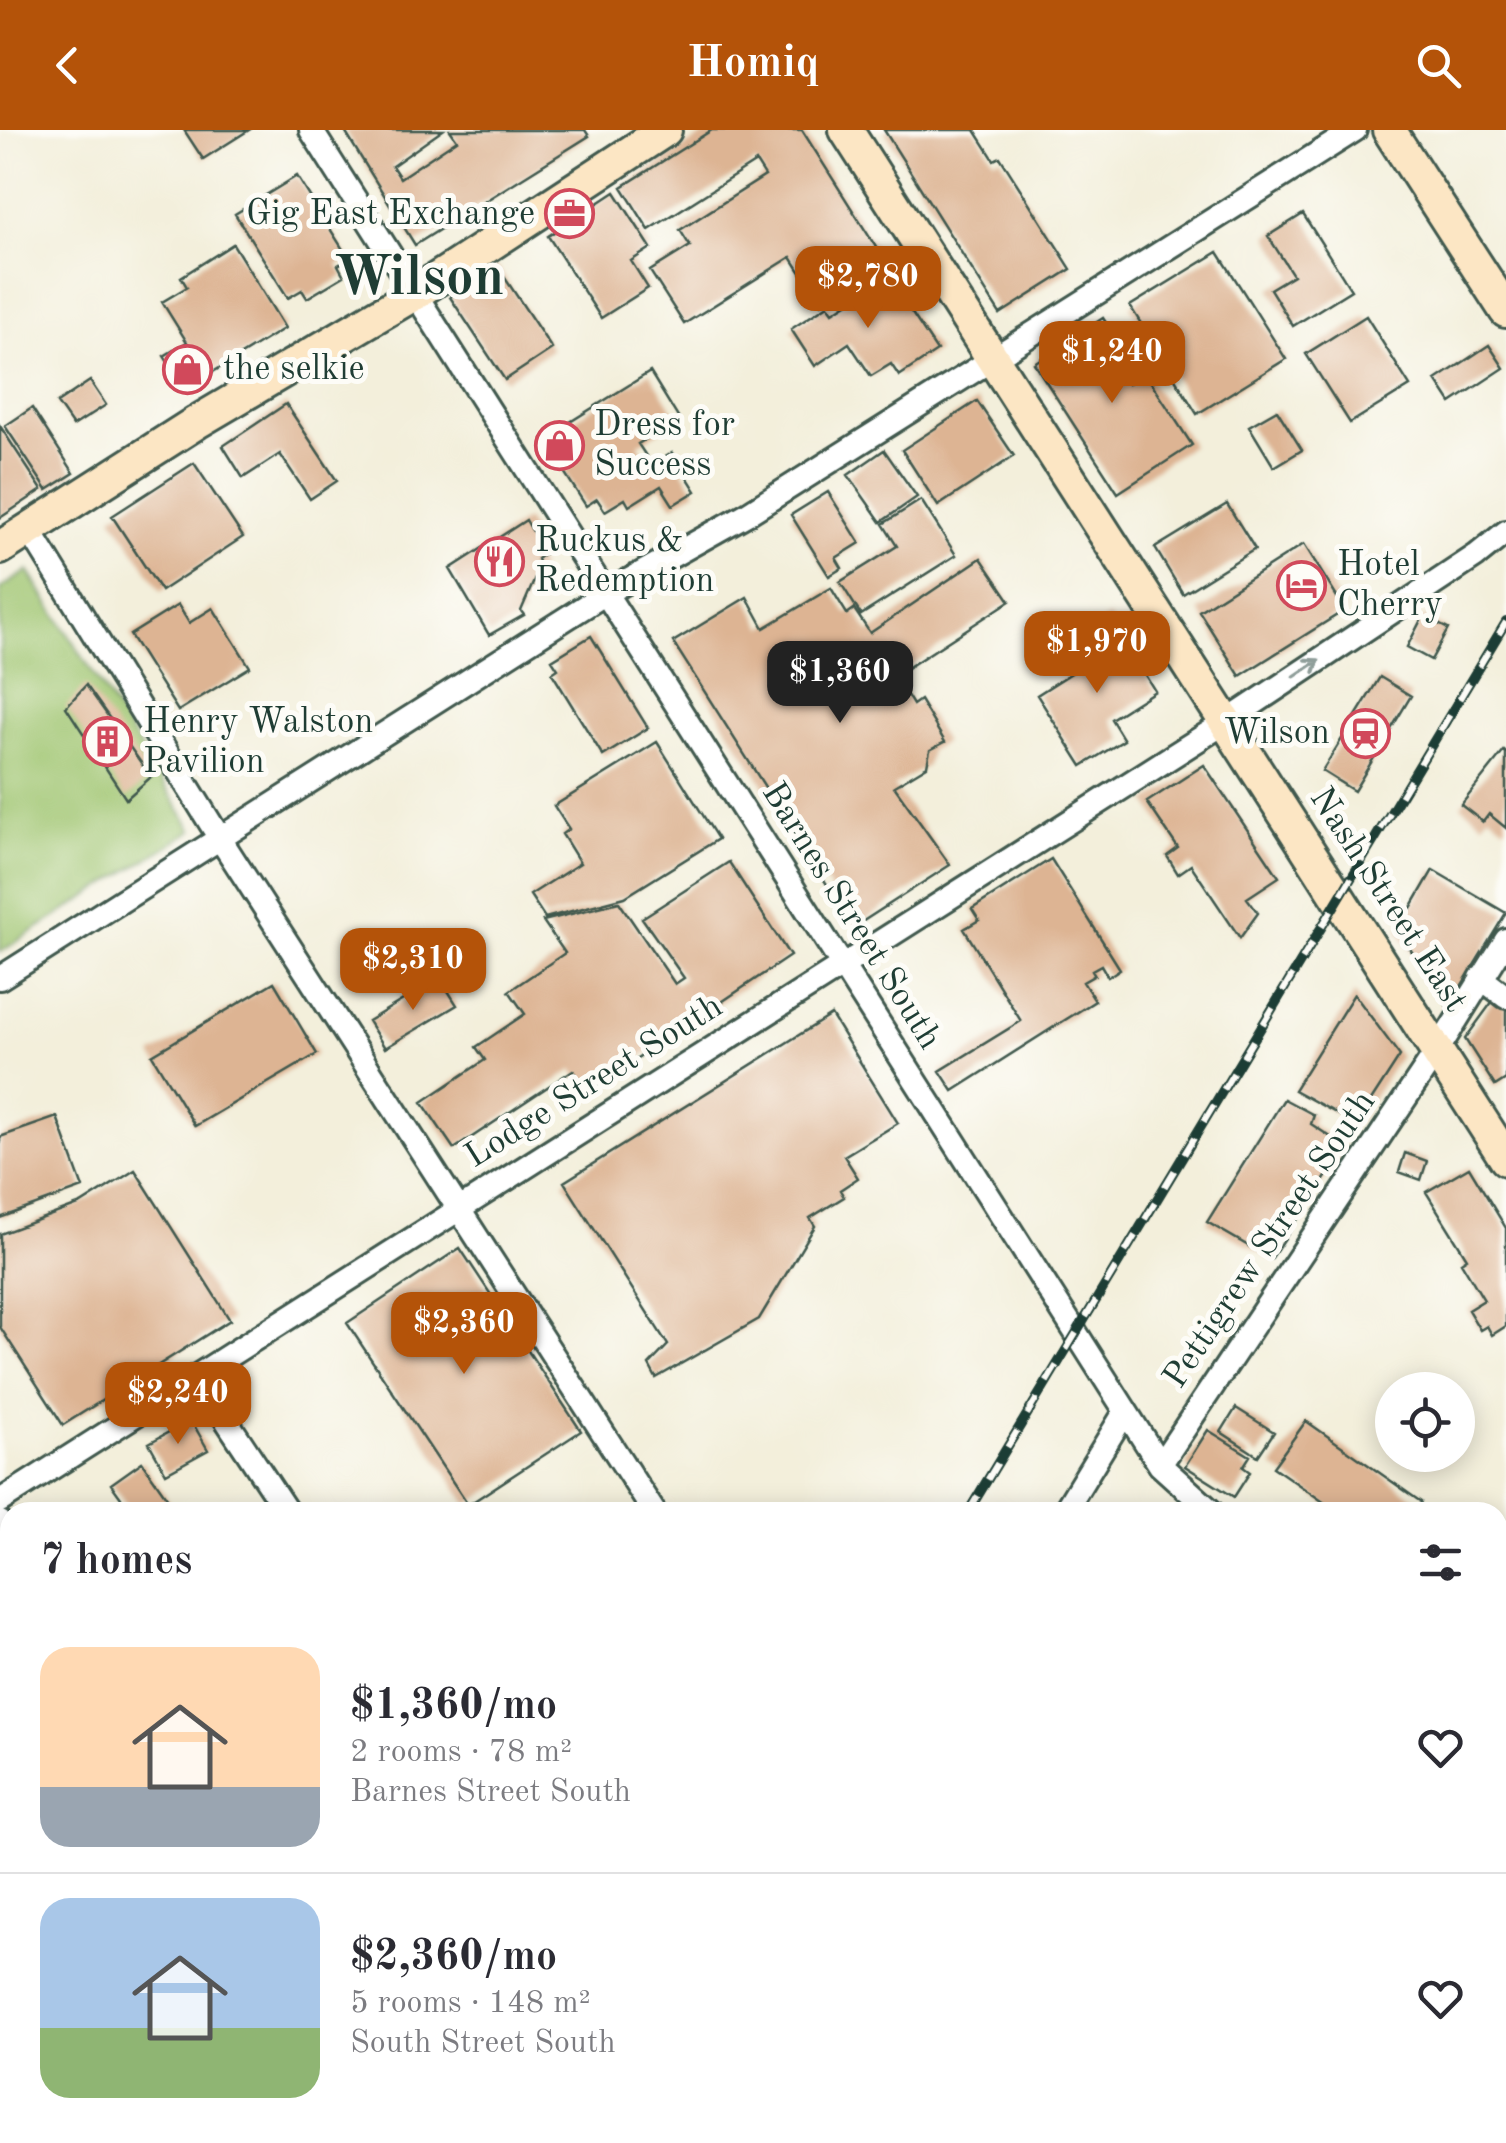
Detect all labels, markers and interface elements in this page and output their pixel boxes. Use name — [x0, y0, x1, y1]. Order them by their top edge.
icon: back — [40, 38, 95, 93]
icon: search — [1411, 38, 1466, 93]
text: Homiq — [687, 42, 819, 87]
office icon: Gig East Exchange — [544, 188, 596, 240]
place label: Gig East Exchange — [246, 197, 535, 232]
pin: $2,780 — [787, 246, 949, 331]
district label: Wilson — [334, 252, 504, 307]
text: $2,780 — [817, 262, 919, 294]
pin: $1,240 — [1031, 321, 1193, 406]
text: $1,240 — [1061, 337, 1163, 369]
shop icon: the selkie — [162, 343, 214, 395]
place label: the selkie — [223, 352, 365, 387]
place label: Dress for Success — [594, 408, 735, 483]
shop icon: Dress for Success — [533, 419, 585, 471]
place label: Ruckus & Redemption — [535, 524, 714, 599]
restaurant icon: Ruckus & Redemption — [474, 535, 526, 587]
place label: Hotel Cherry — [1337, 548, 1443, 623]
hotel icon: Hotel Cherry — [1276, 559, 1328, 611]
pin: $1,970 — [1016, 611, 1178, 696]
text: $1,970 — [1046, 627, 1148, 659]
pin: $1,360 — [759, 641, 921, 726]
text: $1,360 — [789, 657, 891, 689]
one-way arrow — [1292, 657, 1320, 678]
place label: Henry Walston Pavilion — [143, 705, 373, 780]
station icon: Wilson — [1339, 707, 1391, 759]
building icon: Henry Walston Pavilion — [82, 716, 134, 768]
place label: Wilson — [1224, 716, 1330, 751]
street label: Barnes Street South — [755, 776, 947, 1056]
street label: Nash Street East — [1303, 782, 1473, 1018]
pin: $2,310 — [332, 928, 494, 1013]
text: $2,310 — [362, 944, 464, 976]
street label: Lodge Street South — [459, 989, 729, 1175]
street label: Pettigrew Street South — [1158, 1085, 1382, 1395]
pin: $2,360 — [383, 1292, 545, 1377]
text: $2,360 — [413, 1308, 515, 1340]
pin: $2,240 — [97, 1362, 259, 1447]
map controls — [1375, 1372, 1475, 1472]
button: locate — [1375, 1372, 1475, 1472]
text: $2,240 — [127, 1378, 229, 1410]
icon: filters — [1413, 1535, 1468, 1590]
text: 7 homes — [40, 1541, 192, 1583]
text: $1,360/mo — [350, 1686, 557, 1728]
icon: home — [120, 1687, 240, 1807]
icon: heart — [1413, 1720, 1468, 1775]
text: 2 rooms · 78 m² — [350, 1737, 572, 1769]
text: Barnes Street South — [350, 1777, 631, 1809]
text: $2,360/mo — [350, 1937, 557, 1979]
icon: home — [120, 1938, 240, 2058]
icon: heart — [1413, 1971, 1468, 2026]
text: 5 rooms · 148 m² — [350, 1988, 591, 2020]
text: South Street South — [350, 2028, 616, 2060]

